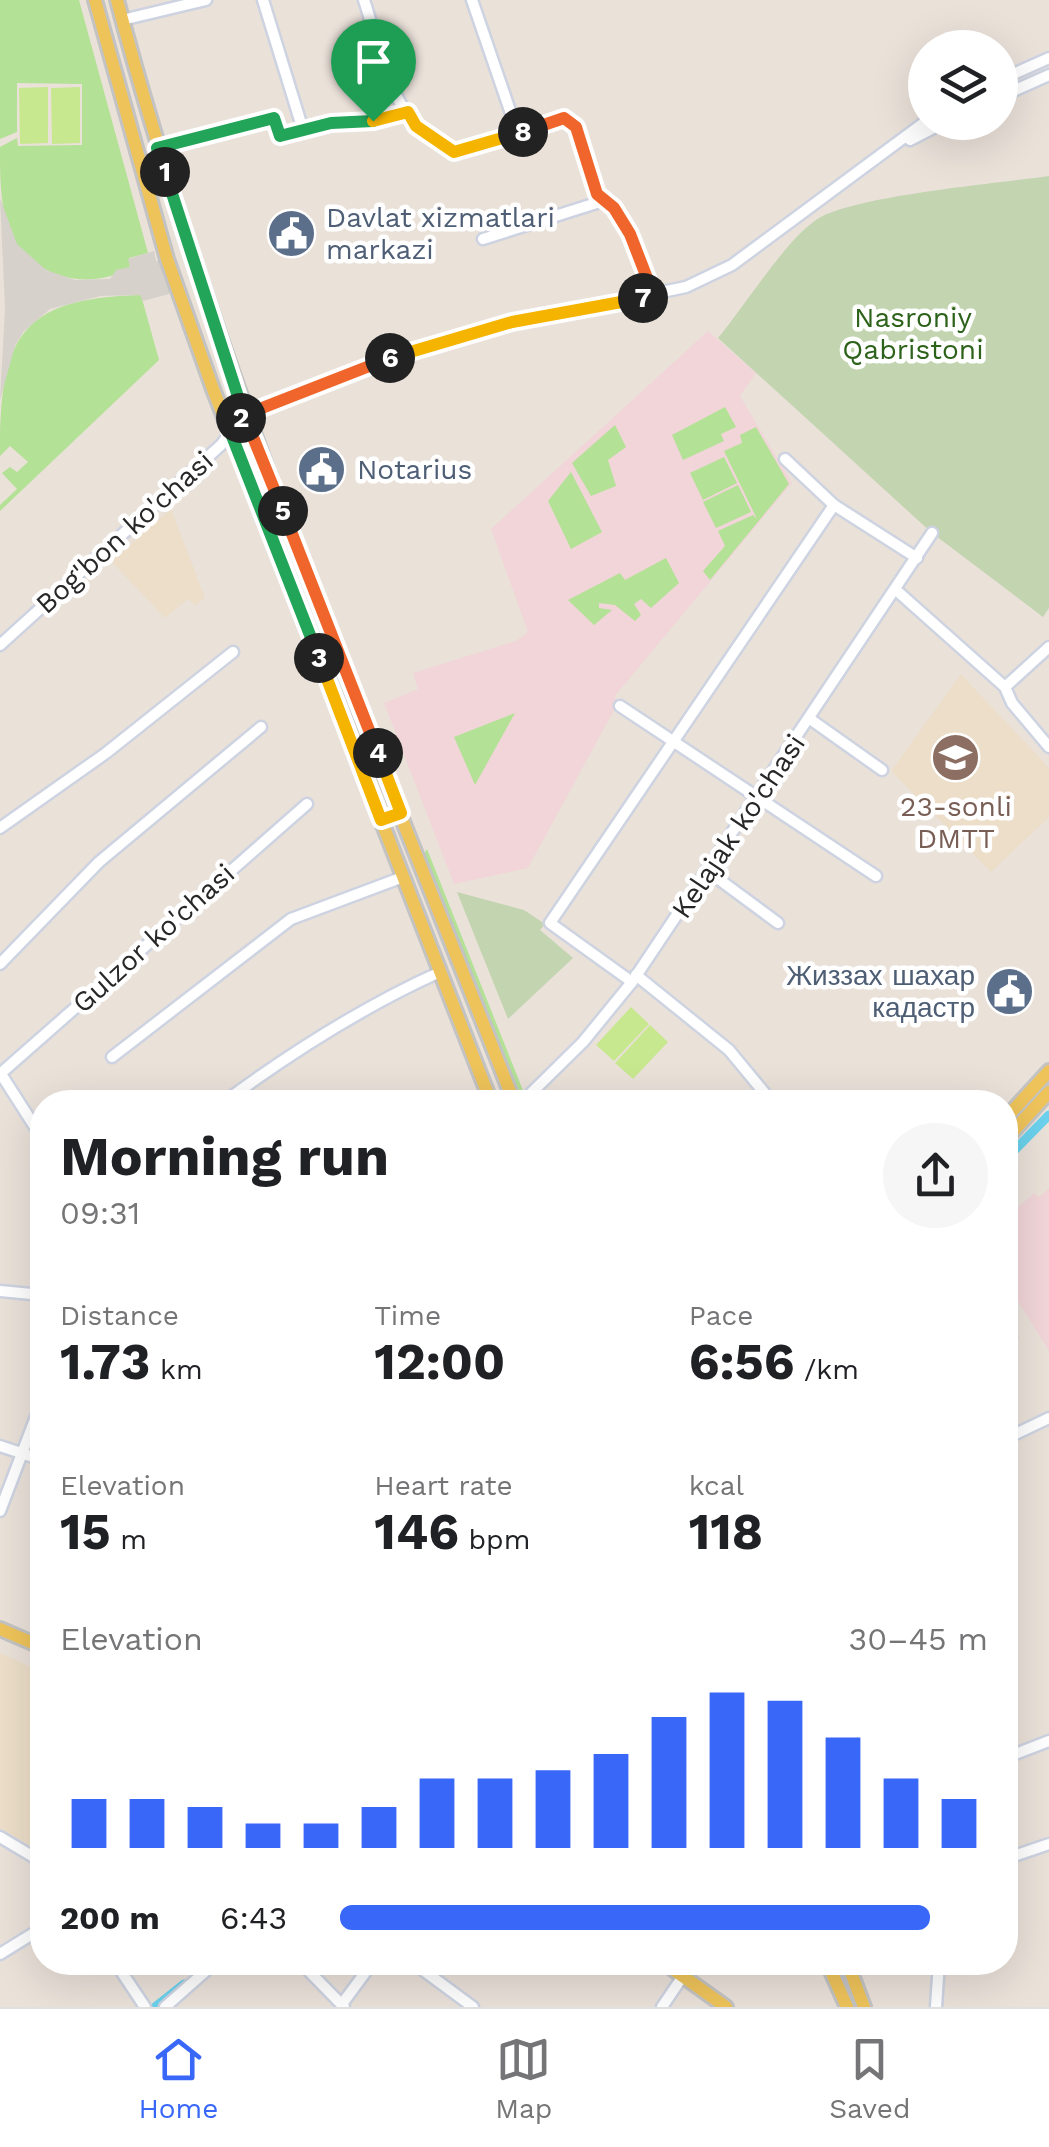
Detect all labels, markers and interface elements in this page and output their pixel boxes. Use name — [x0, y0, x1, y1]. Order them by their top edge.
pin — [331, 19, 416, 122]
map controls — [908, 30, 1018, 140]
button: layers — [908, 30, 1018, 140]
icon: arrive — [346, 34, 401, 89]
pin: 8 — [498, 107, 548, 157]
text: 8 — [514, 115, 532, 148]
pin: 1 — [140, 147, 190, 197]
text: 1 — [159, 155, 171, 188]
place label: Davlat xizmatlari markazi — [326, 201, 555, 266]
public building icon: Davlat xizmatlari markazi — [265, 207, 317, 259]
pin: 7 — [618, 273, 668, 323]
text: 7 — [634, 281, 652, 314]
park label: Nasroniy Qabristoni — [842, 301, 984, 366]
pin: 6 — [365, 333, 415, 383]
text: 6 — [381, 341, 399, 374]
pin: 2 — [216, 393, 266, 443]
text: 2 — [233, 401, 249, 434]
public building icon: Notarius — [296, 443, 348, 495]
street label: Bog'bon ko'chasi — [29, 444, 220, 620]
place label: Notarius — [357, 453, 472, 486]
pin: 5 — [258, 486, 308, 536]
text: 5 — [275, 494, 291, 527]
pin: 3 — [294, 633, 344, 683]
text: 3 — [311, 641, 327, 674]
pin: 4 — [353, 728, 403, 778]
street label: Kelajak ko'chasi — [665, 728, 812, 924]
school or university icon: 23-sonli DMTT — [930, 732, 982, 784]
text: 4 — [369, 736, 387, 769]
place label: 23-sonli DMTT — [900, 790, 1012, 855]
street label: Gulzor ko'chasi — [66, 857, 241, 1020]
place label: Жиззах шахар кадастр — [786, 959, 975, 1024]
public building icon: Жиззах шахар кадастр — [984, 965, 1036, 1017]
button: share — [883, 1123, 988, 1228]
text: Morning run — [60, 1124, 389, 1188]
text: 09:31 — [60, 1194, 140, 1232]
text: Distance — [60, 1299, 179, 1332]
text: Time — [374, 1299, 441, 1332]
text: Pace — [689, 1299, 753, 1332]
text: 1.73 — [60, 1332, 150, 1391]
text: 12:00 — [374, 1332, 505, 1391]
text: 6:56 — [689, 1332, 795, 1391]
text: km — [150, 1353, 203, 1386]
text: /km — [795, 1353, 859, 1386]
text: Elevation — [60, 1469, 185, 1502]
text: Heart rate — [374, 1469, 513, 1502]
text: kcal — [689, 1469, 744, 1502]
text: 15 — [60, 1502, 111, 1561]
text: 146 — [374, 1502, 459, 1561]
text: 118 — [689, 1502, 763, 1561]
text: m — [111, 1523, 147, 1556]
text: bpm — [459, 1523, 530, 1556]
text: Elevation — [60, 1620, 203, 1658]
text: 30–45 m — [849, 1620, 988, 1658]
text: 200 m — [60, 1899, 160, 1937]
text: 6:43 — [220, 1899, 287, 1937]
tab: Home — [138, 2032, 218, 2125]
tab: Map — [495, 2032, 552, 2125]
tab: Saved — [829, 2032, 911, 2125]

